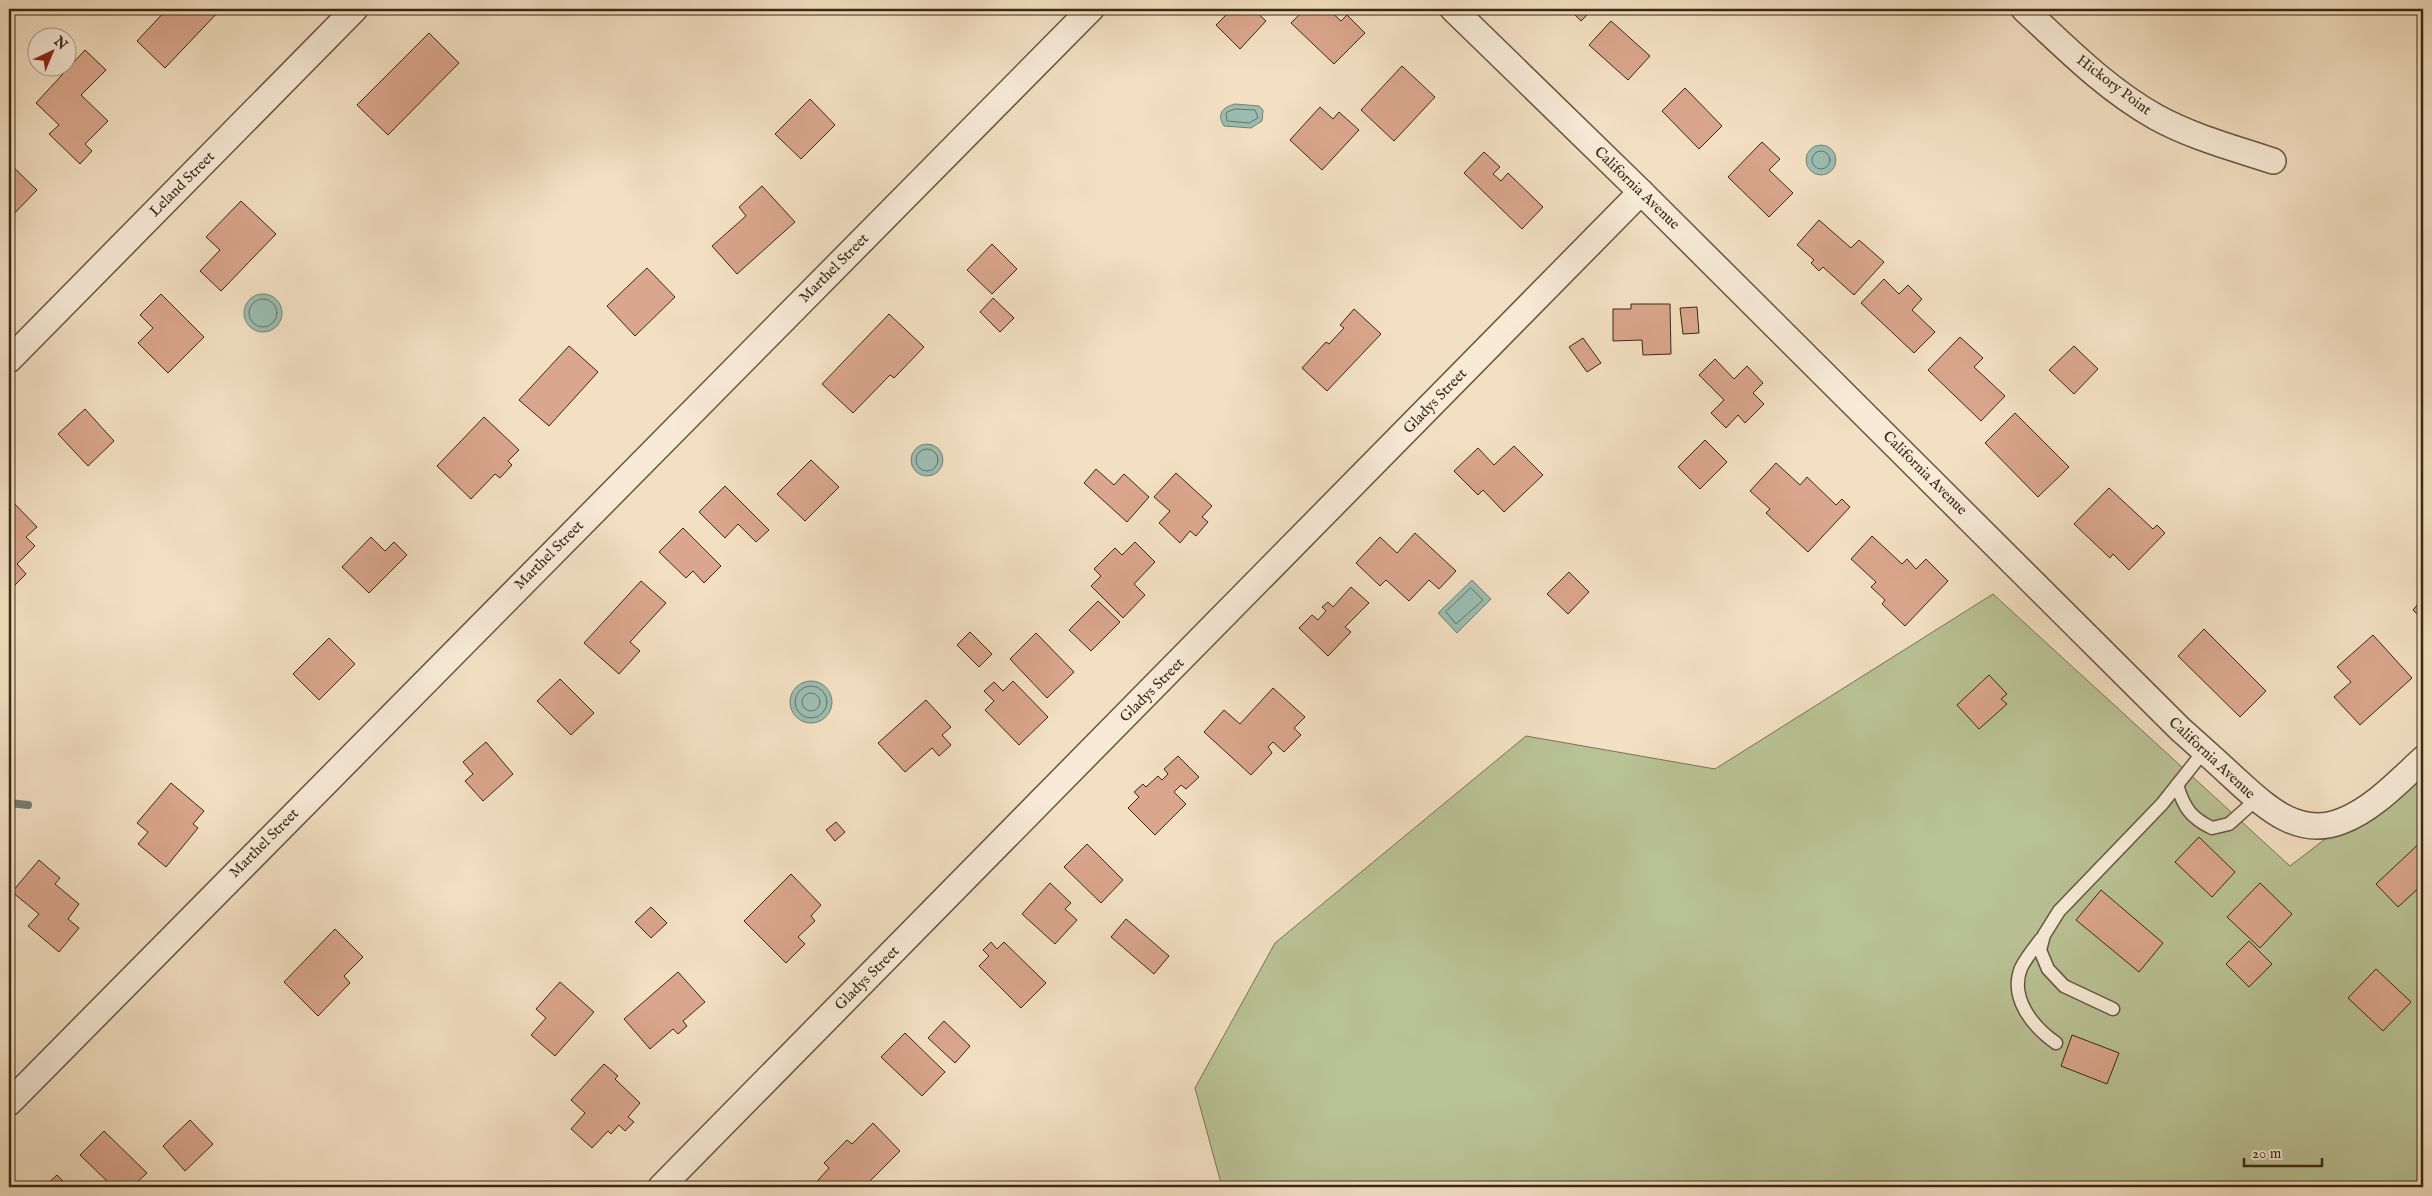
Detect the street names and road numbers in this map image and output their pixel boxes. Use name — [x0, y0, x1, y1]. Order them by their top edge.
street label: Hickory Point — [2073, 51, 2155, 119]
street label: California Avenue — [1590, 142, 1684, 234]
street label: Leland Street — [145, 147, 219, 221]
street label: Marthel Street — [795, 229, 873, 307]
street label: Gladys Street — [1399, 364, 1471, 438]
street label: California Avenue — [1879, 427, 1971, 519]
street label: Marthel Street — [510, 516, 588, 594]
street label: Gladys Street — [1116, 654, 1188, 726]
street label: California Avenue — [2165, 713, 2259, 803]
street label: Marthel Street — [225, 804, 303, 882]
street label: Gladys Street — [831, 942, 903, 1014]

